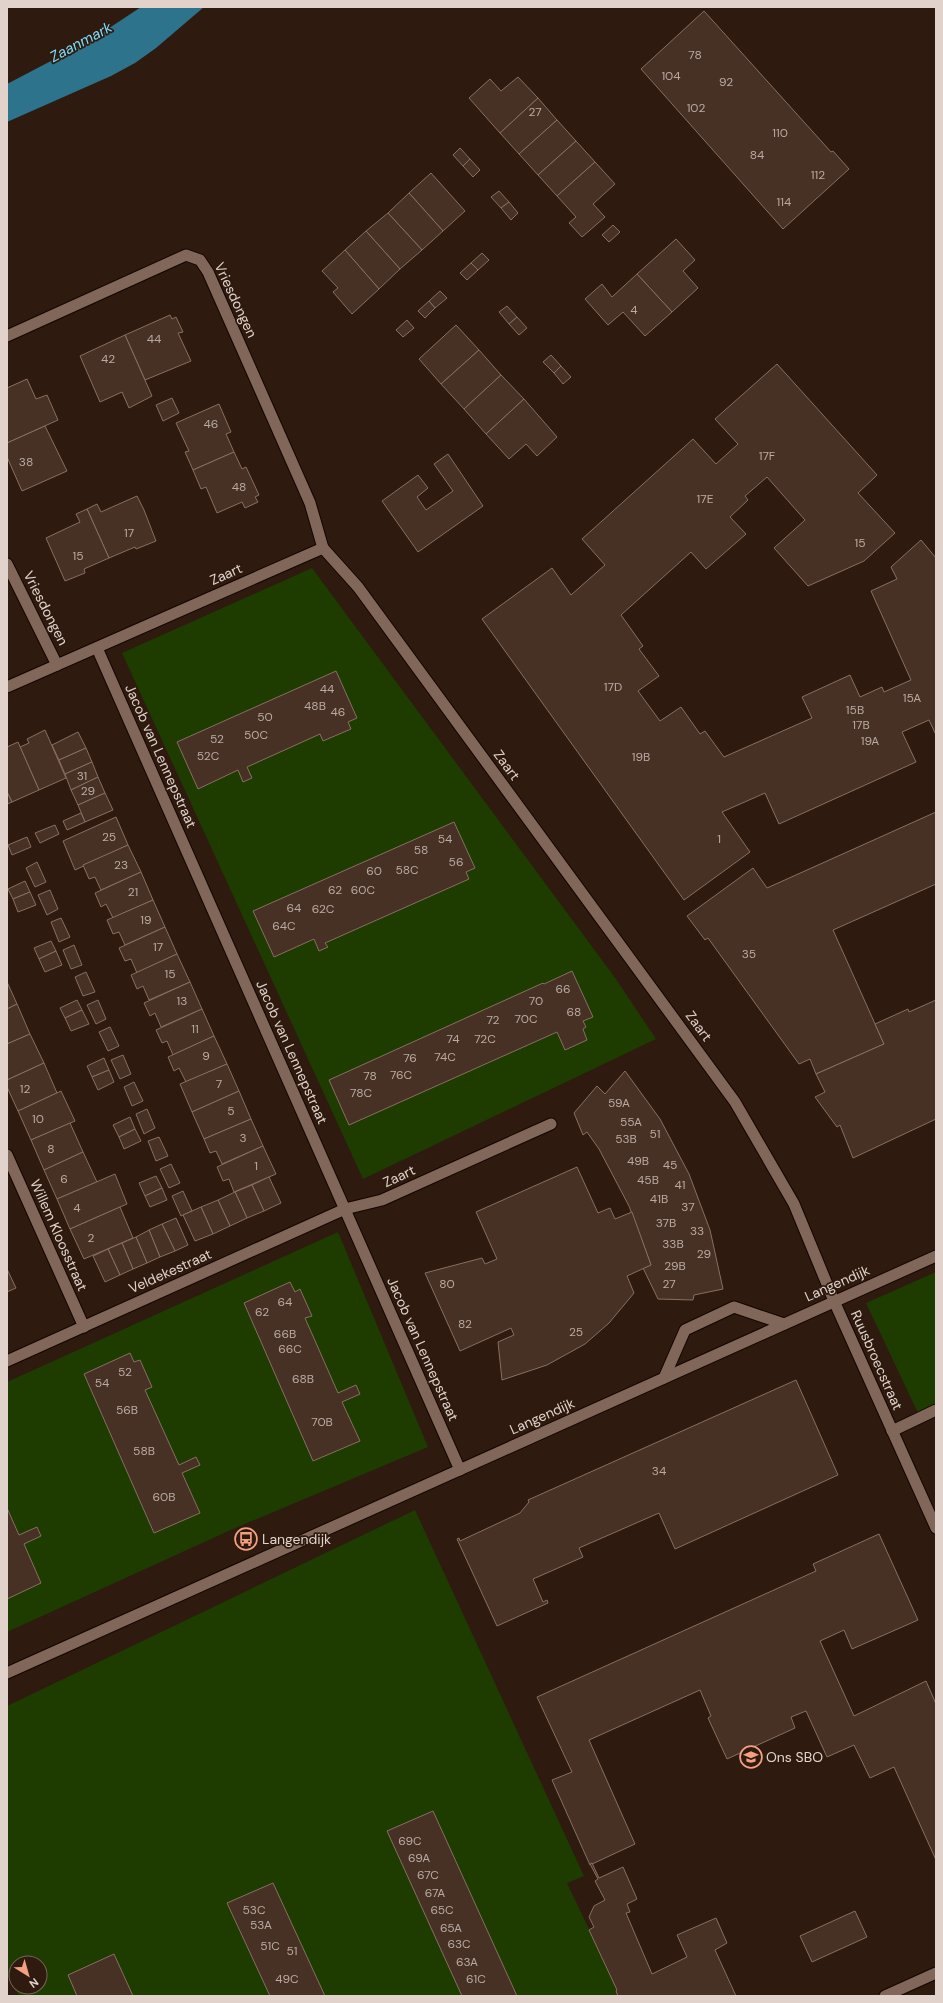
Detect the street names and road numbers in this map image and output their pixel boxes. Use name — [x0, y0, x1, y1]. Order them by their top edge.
street label: Vriesdongen — [211, 259, 261, 341]
street label: Zaart — [207, 559, 245, 589]
street label: Vriesdongen — [20, 568, 72, 648]
street label: Jacob van Lennepstraat — [121, 681, 201, 831]
street label: Zaart — [490, 746, 524, 784]
street label: Jacob van Lennepstraat — [252, 977, 332, 1127]
street label: Zaart — [682, 1007, 716, 1045]
street label: Zaart — [380, 1161, 418, 1191]
street label: Willem Kloosstraat — [26, 1176, 92, 1294]
street label: Veldekestraat — [126, 1245, 214, 1297]
street label: Langendijk — [802, 1261, 872, 1305]
street label: Jacob van Lennepstraat — [383, 1274, 463, 1424]
street label: Ruusbroecstraat — [847, 1307, 907, 1413]
street label: Langendijk — [507, 1394, 577, 1438]

